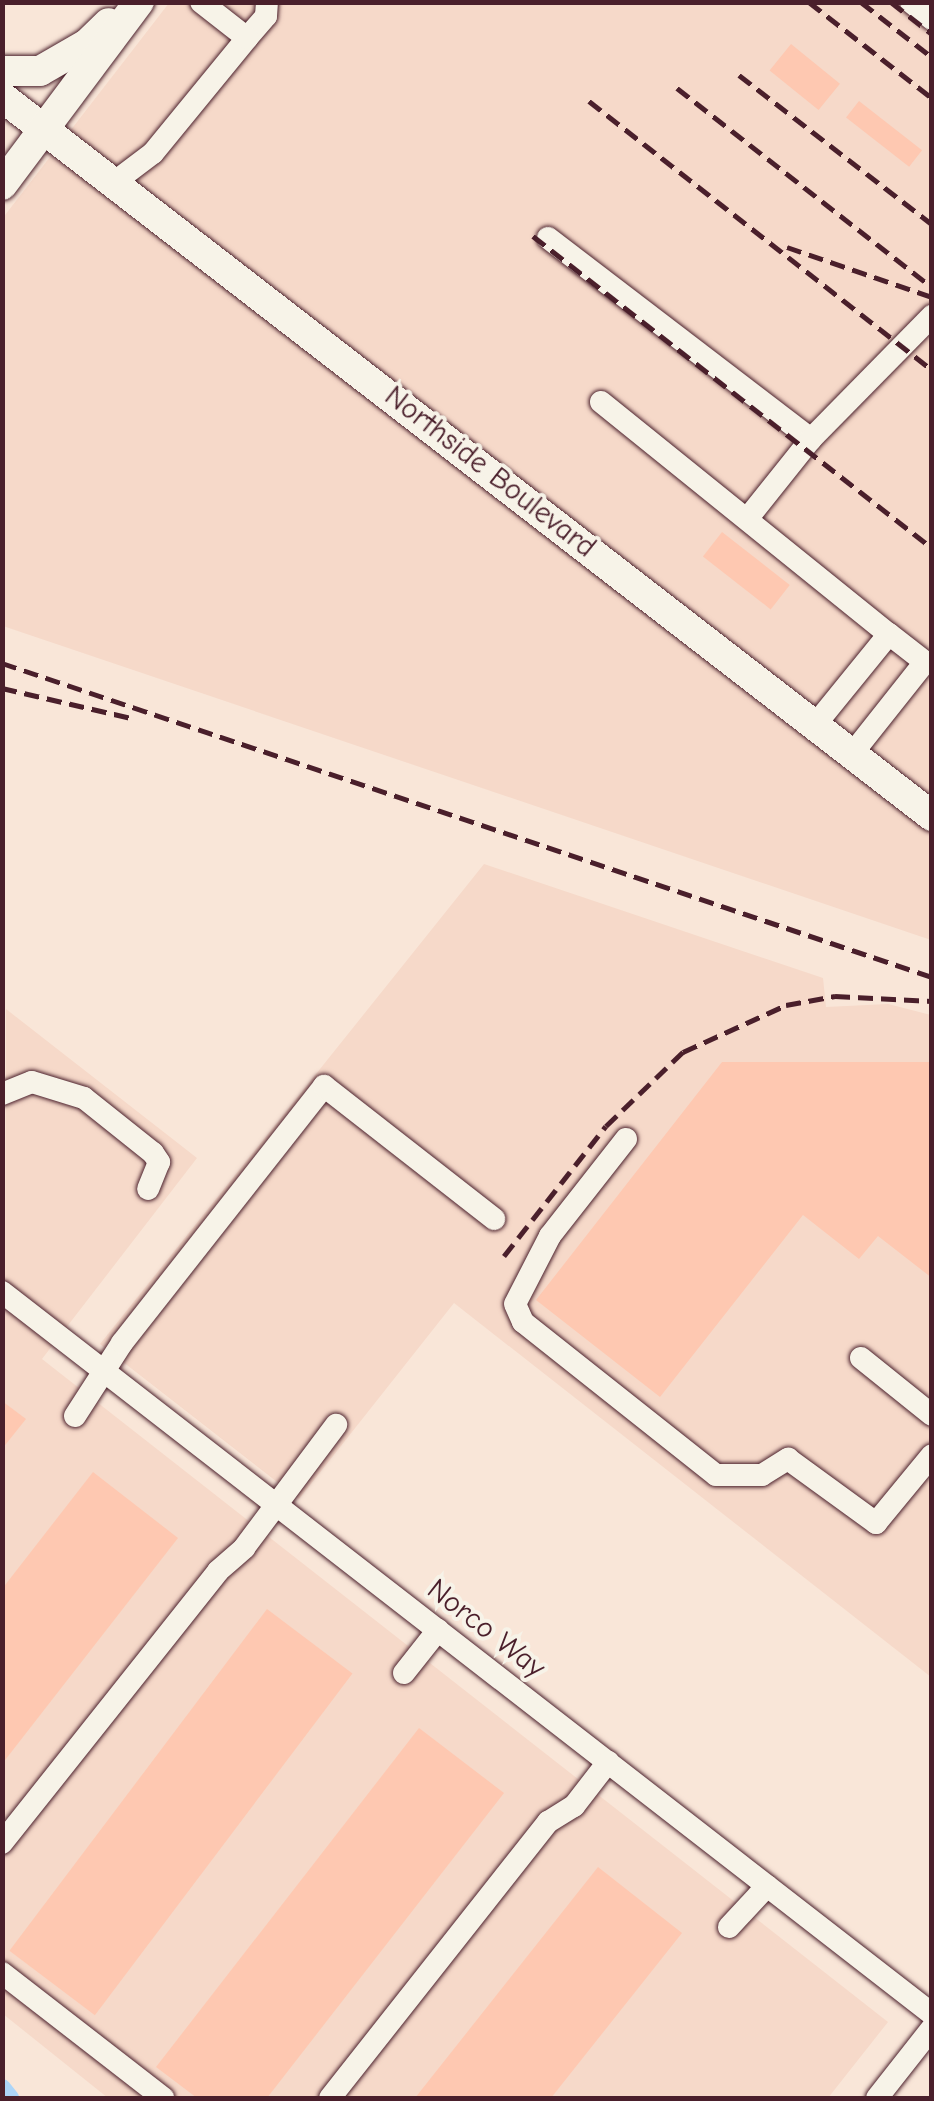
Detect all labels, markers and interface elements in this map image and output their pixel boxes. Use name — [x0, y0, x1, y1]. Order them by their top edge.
street label: Northside Boulevard — [377, 378, 603, 566]
street label: Norco Way — [420, 1572, 552, 1686]

